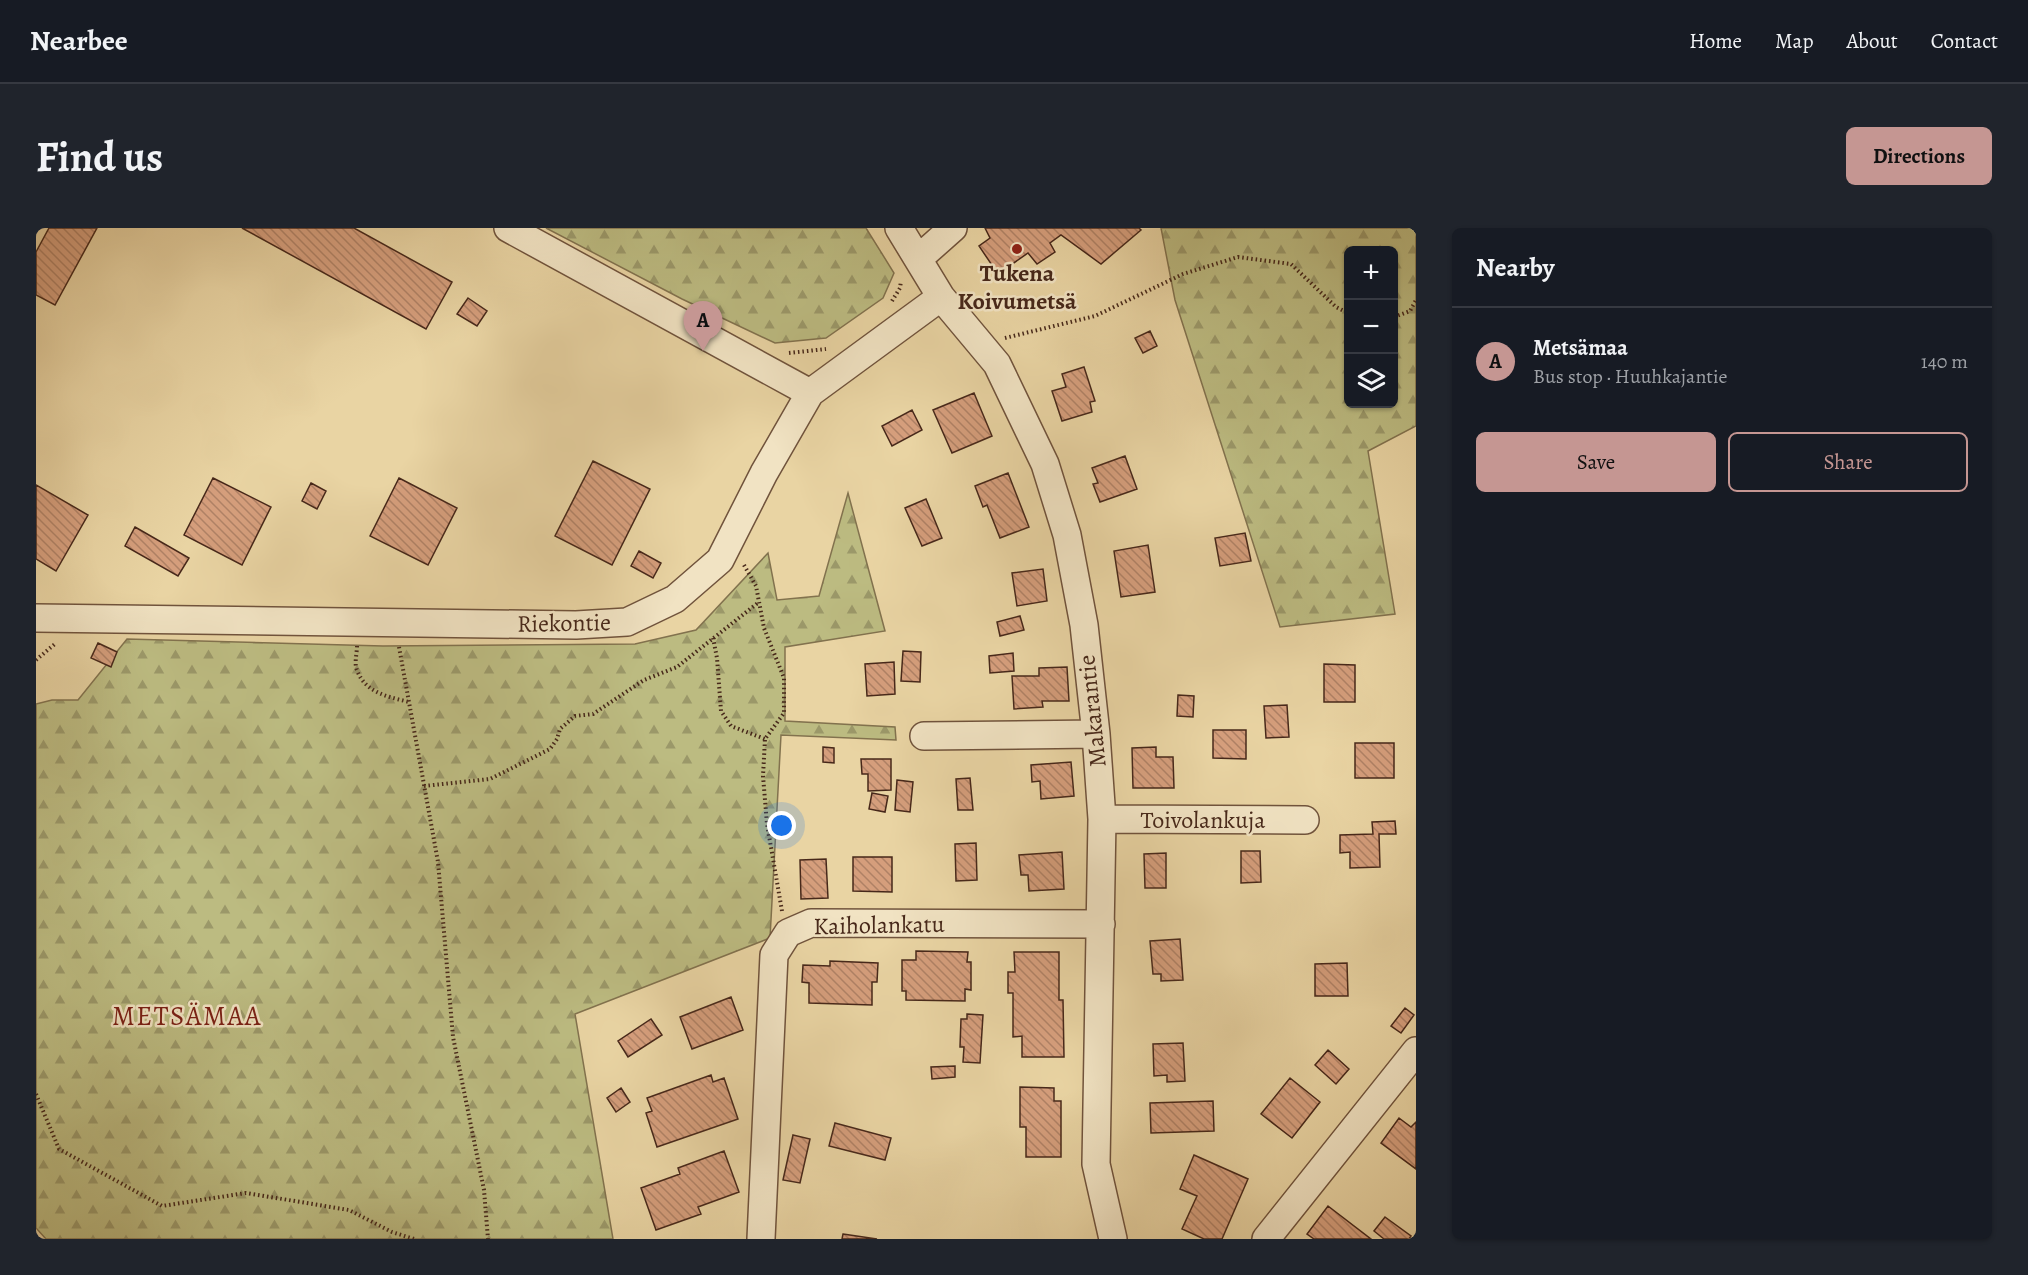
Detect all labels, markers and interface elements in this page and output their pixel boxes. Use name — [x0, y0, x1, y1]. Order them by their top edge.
text: Nearbee — [30, 22, 128, 60]
text: Home — [1689, 27, 1742, 55]
text: Map — [1775, 27, 1813, 55]
text: About — [1846, 27, 1898, 55]
text: Contact — [1931, 27, 1998, 55]
button: Directions — [1846, 127, 1992, 185]
text: Find us — [36, 128, 163, 185]
marker: Tukena Koivumetsä — [1010, 242, 1024, 256]
map controls — [1344, 246, 1398, 408]
button: + — [1344, 246, 1398, 300]
text: Nearby — [1476, 250, 1555, 285]
place label: Tukena Koivumetsä — [957, 257, 1077, 317]
button: − — [1344, 300, 1398, 354]
pin: A — [684, 302, 722, 351]
text: Metsämaa — [1533, 333, 1628, 363]
text: A — [1489, 348, 1502, 375]
text: 140 m — [1921, 348, 1968, 375]
button: layers — [1344, 354, 1398, 408]
text: Bus stop · Huuhkajantie — [1533, 363, 1728, 390]
button: Save — [1476, 432, 1716, 492]
button: Share — [1728, 432, 1968, 492]
street label: Riekontie — [517, 606, 611, 640]
street label: Makarantie — [1070, 653, 1114, 769]
street label: Toivolankuja — [1141, 804, 1266, 836]
your location — [767, 811, 796, 840]
street label: Kaiholankatu — [813, 908, 945, 942]
district label: METSÄMAA — [112, 998, 262, 1034]

